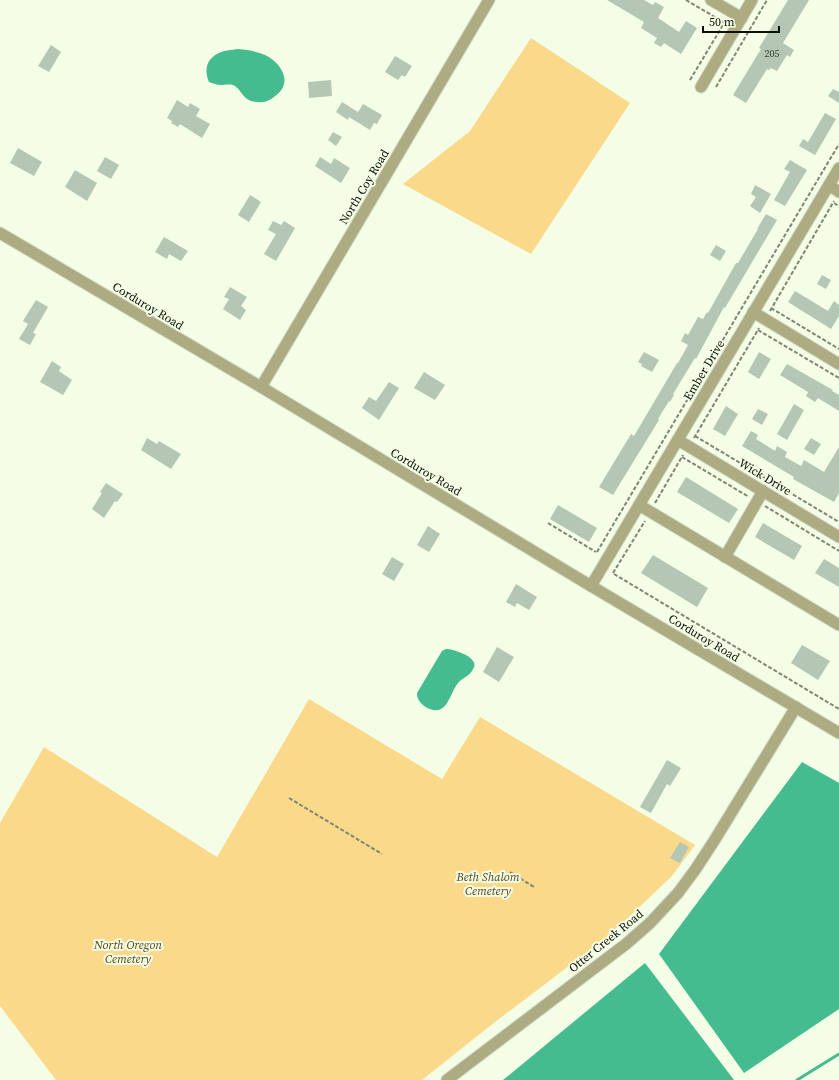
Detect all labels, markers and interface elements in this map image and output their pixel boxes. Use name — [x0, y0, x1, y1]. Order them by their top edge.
scale bar — [703, 8, 779, 34]
text: 50 m — [709, 14, 735, 30]
house number: 205 — [765, 47, 780, 60]
street label: North Coy Road — [335, 146, 393, 227]
street label: Corduroy Road — [109, 278, 187, 334]
street label: Ember Drive — [680, 337, 728, 403]
street label: Corduroy Road — [387, 444, 465, 500]
street label: Wick Drive — [736, 455, 794, 499]
street label: Corduroy Road — [665, 610, 743, 666]
park label: Beth Shalom Cemetery — [455, 869, 520, 899]
street label: Otter Creek Road — [565, 906, 647, 976]
park label: North Oregon Cemetery — [93, 937, 162, 967]

